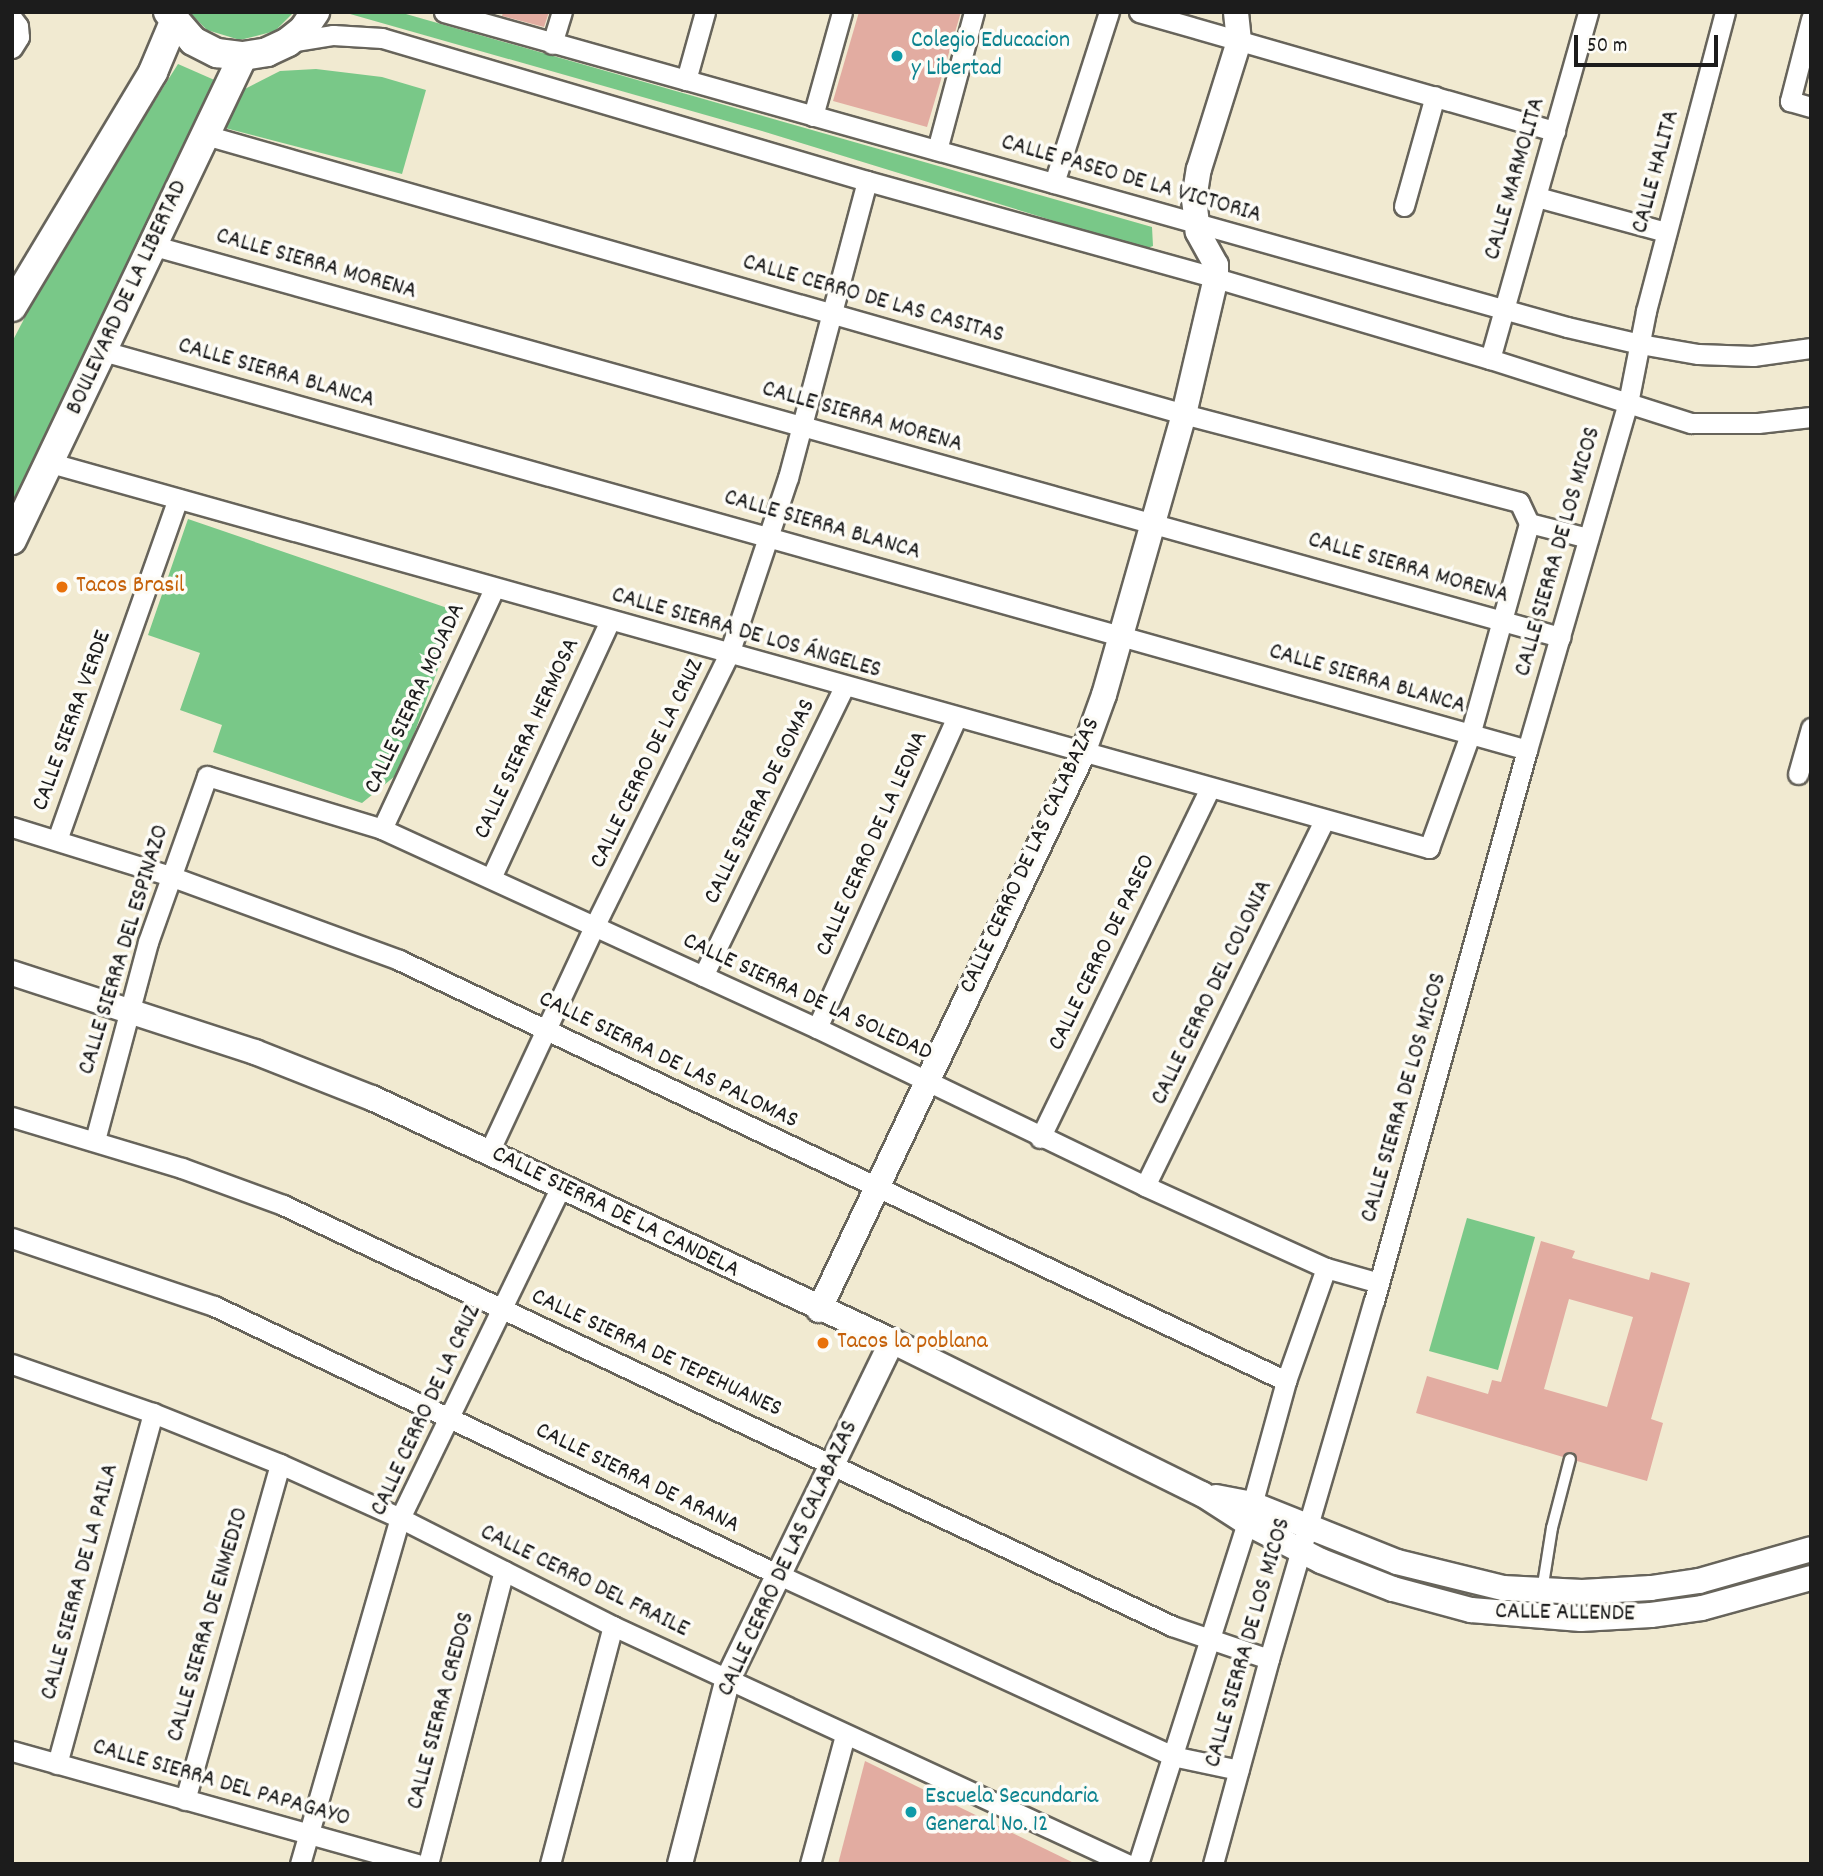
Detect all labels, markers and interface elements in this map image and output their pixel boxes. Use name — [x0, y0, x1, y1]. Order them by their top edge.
scale bar — [1578, 21, 1722, 65]
place label: Colegio Educacion y Libertad — [911, 28, 1070, 84]
text: 50 m — [1587, 32, 1627, 62]
marker: Colegio Educacion y Libertad — [889, 48, 905, 64]
street label: CALLE MARMOLITA — [1479, 94, 1553, 264]
street label: CALLE HALITA — [1627, 107, 1687, 237]
street label: CALLE PASEO DE LA VICTORIA — [998, 129, 1264, 231]
street label: BOULEVARD DE LA LIBERTAD — [61, 176, 195, 420]
street label: CALLE SIERRA MORENA — [212, 223, 420, 307]
street label: CALLE CERRO DE LAS CASITAS — [739, 249, 1007, 351]
street label: CALLE SIERRA BLANCA — [174, 332, 378, 416]
street label: CALLE SIERRA MORENA — [758, 376, 966, 460]
street label: CALLE SIERRA DE LOS MICOS — [1510, 424, 1608, 680]
street label: CALLE SIERRA BLANCA — [720, 484, 924, 568]
street label: CALLE SIERRA MORENA — [1304, 527, 1512, 611]
place label: Tacos Brasil — [76, 573, 185, 601]
marker: Tacos Brasil — [54, 579, 70, 595]
street label: CALLE SIERRA DE LOS ÁNGELES — [608, 582, 884, 686]
street label: CALLE SIERRA MOJADA — [359, 599, 473, 799]
street label: CALLE SIERRA VERDE — [27, 627, 119, 815]
street label: CALLE SIERRA HERMOSA — [469, 634, 587, 844]
street label: CALLE SIERRA BLANCA — [1265, 638, 1469, 722]
street label: CALLE CERRO DE LA CRUZ — [585, 655, 711, 873]
street label: CALLE SIERRA DE GOMAS — [699, 695, 823, 909]
street label: CALLE CERRO DE LAS CALABAZAS — [954, 714, 1108, 998]
street label: CALLE CERRO DE LA LEONA — [810, 727, 936, 961]
street label: CALLE SIERRA DEL ESPINAZO — [73, 822, 177, 1078]
street label: CALLE CERRO DE PASEO — [1043, 850, 1163, 1056]
street label: CALLE CERRO DEL COLONIA — [1146, 876, 1280, 1110]
street label: CALLE SIERRA DE LA SOLEDAD — [678, 927, 936, 1069]
street label: CALLE SIERRA DE LOS MICOS — [1356, 970, 1454, 1226]
street label: CALLE SIERRA DE LAS PALOMAS — [534, 986, 802, 1136]
street label: CALLE SIERRA DE LA CANDELA — [486, 1140, 744, 1286]
street label: CALLE SIERRA DE TEPEHUANES — [526, 1283, 786, 1425]
street label: CALLE CERRO DE LA CRUZ — [366, 1301, 488, 1521]
place label: Tacos la poblana — [837, 1329, 988, 1357]
marker: Tacos la poblana — [815, 1335, 831, 1351]
street label: CALLE SIERRA DE ARANA — [530, 1417, 744, 1541]
street label: CALLE CERRO DE LAS CALABAZAS — [712, 1417, 866, 1701]
street label: CALLE SIERRA DE LA PAILA — [36, 1461, 126, 1703]
street label: CALLE SIERRA DE ENMEDIO — [162, 1505, 256, 1745]
street label: CALLE SIERRA DE LOS MICOS — [1200, 1515, 1298, 1771]
street label: CALLE CERRO DEL FRAILE — [475, 1519, 693, 1645]
street label: CALLE ALLENDE — [1495, 1598, 1635, 1630]
street label: CALLE SIERRA CREDOS — [402, 1609, 482, 1813]
street label: CALLE SIERRA DEL PAPAGAYO — [89, 1733, 353, 1835]
place label: Escuela Secundaria General No. 12 — [925, 1784, 1098, 1840]
marker: Escuela Secundaria General No. 12 — [903, 1804, 919, 1820]

